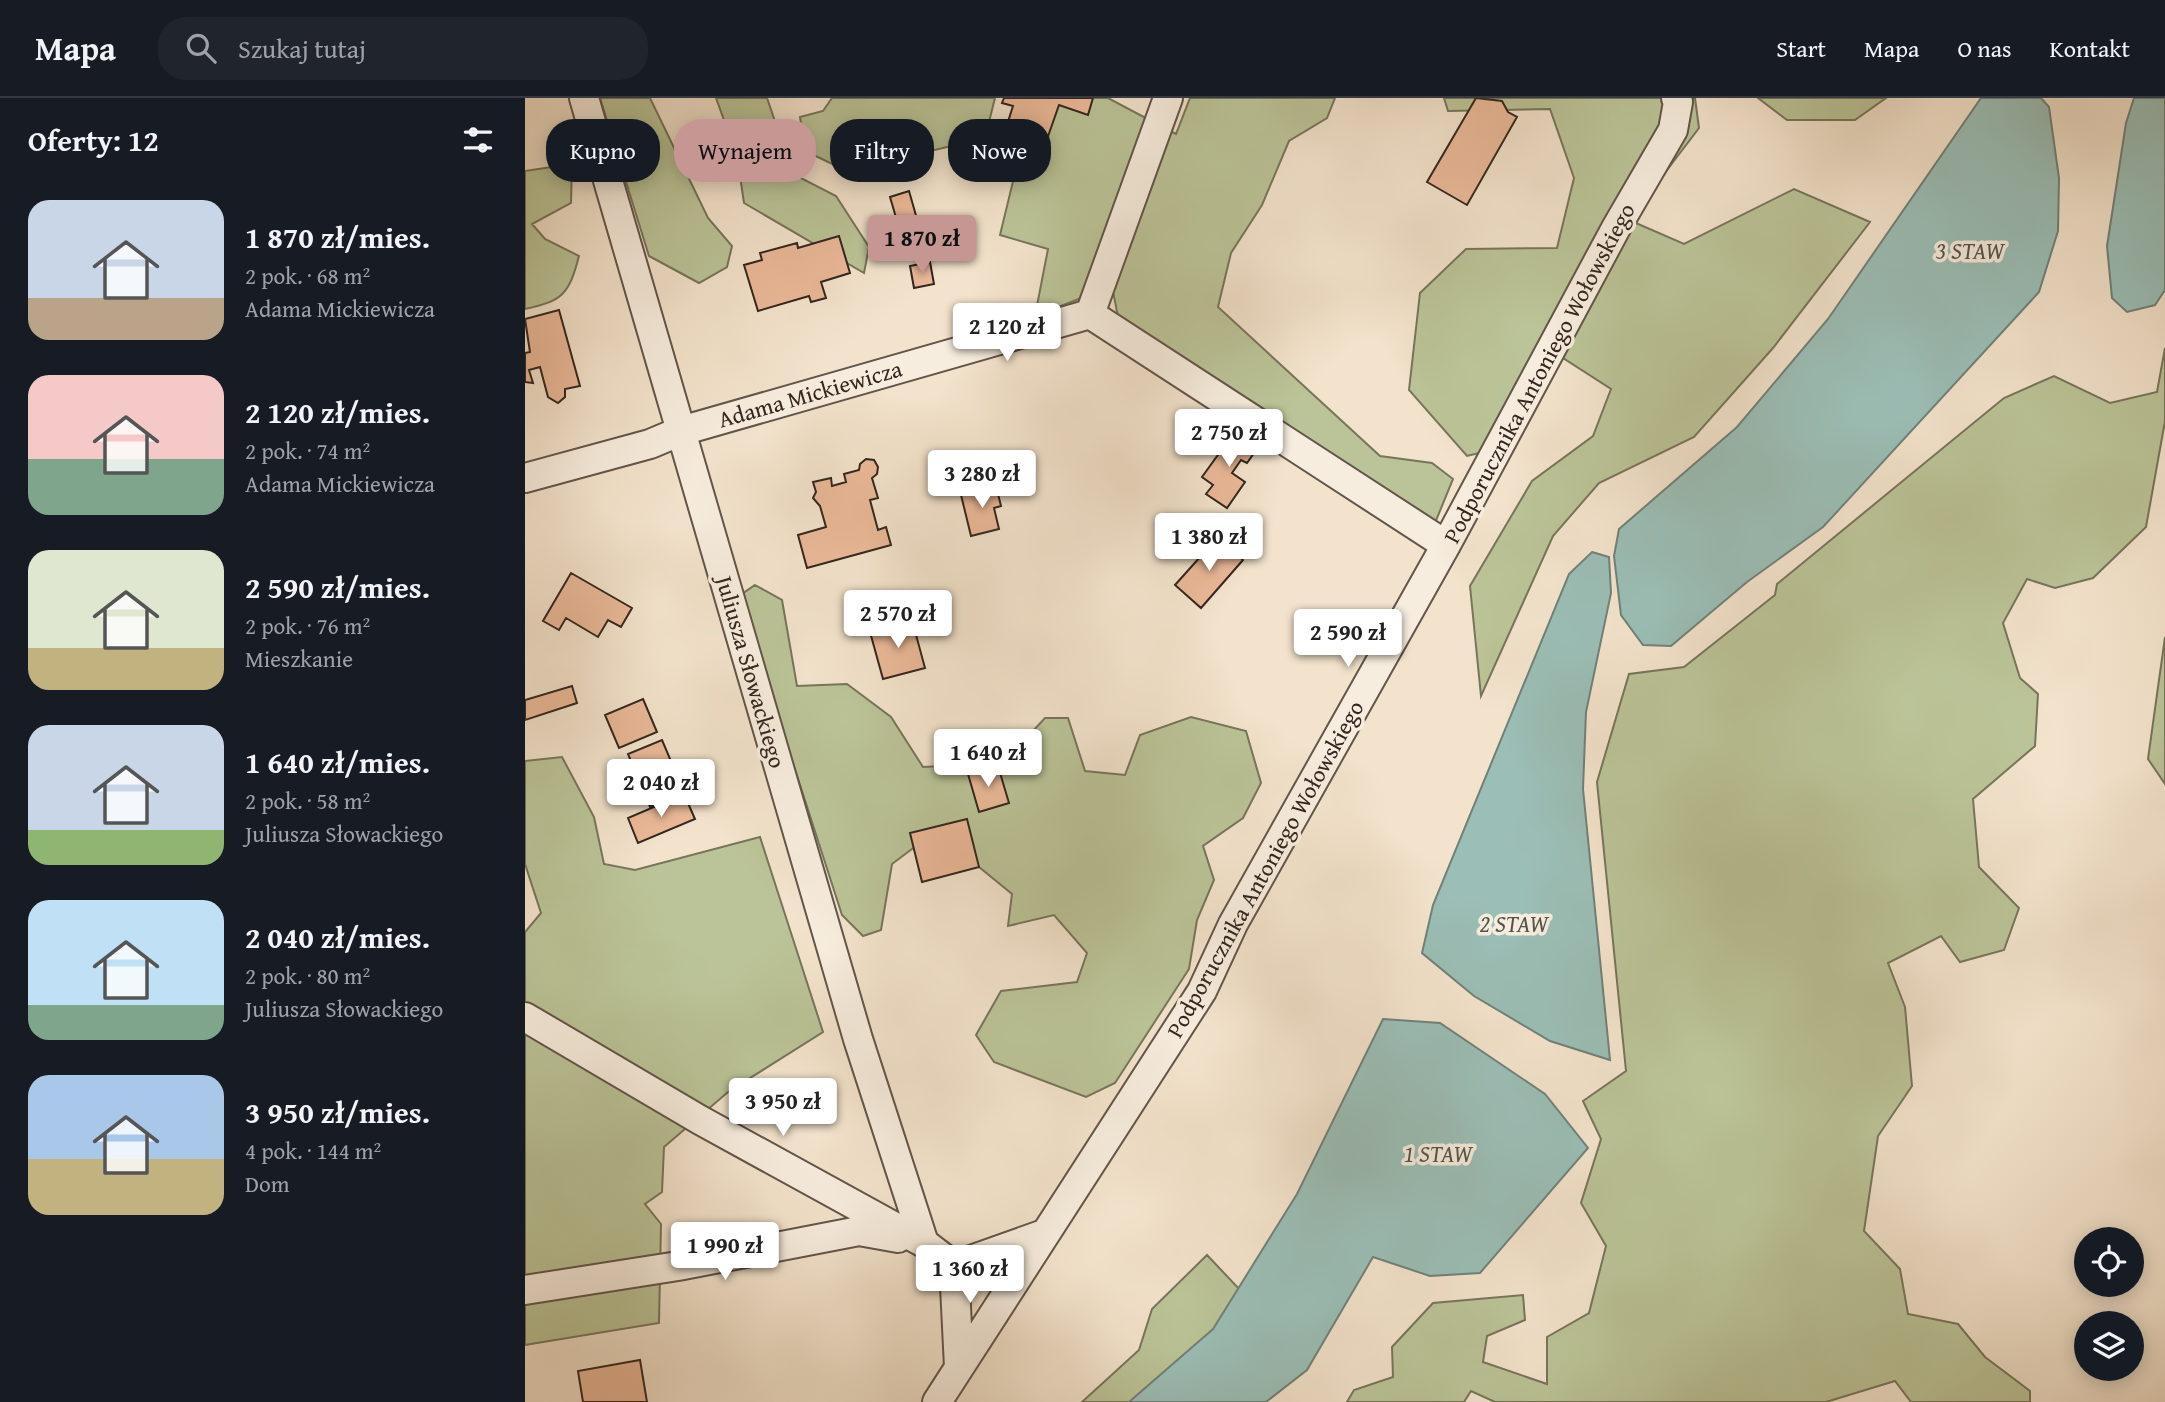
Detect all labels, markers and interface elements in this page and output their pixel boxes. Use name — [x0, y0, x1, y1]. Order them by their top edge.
search box — [158, 17, 648, 80]
text: Mapa — [35, 24, 116, 72]
icon: search — [182, 29, 220, 67]
text: Szukaj tutaj — [238, 29, 366, 68]
text: Start — [1776, 31, 1826, 66]
text: Mapa — [1864, 31, 1919, 66]
text: O nas — [1957, 31, 2012, 66]
text: Kontakt — [2050, 31, 2130, 66]
text: Oferty: 12 — [28, 118, 159, 162]
chip: Kupno — [546, 119, 660, 182]
chip: Wynajem — [674, 119, 816, 182]
chip: Filtry — [830, 119, 934, 182]
chip: Nowe — [948, 119, 1051, 182]
icon: filters — [459, 121, 497, 159]
street label: Podporucznika Antoniego Wołowskiego — [1435, 197, 1643, 549]
text: 1 870 zł/mies. — [245, 215, 430, 259]
pin: 1 870 zł — [850, 216, 994, 275]
text: 1 870 zł — [884, 221, 960, 254]
icon: home — [84, 228, 168, 312]
water label: 3 STAW — [1935, 233, 2005, 268]
text: 2 pok. · 68 m² — [245, 259, 370, 292]
text: Adama Mickiewicza — [245, 292, 435, 325]
pin: 2 120 zł — [935, 303, 1079, 363]
text: 2 120 zł — [969, 309, 1045, 342]
street label: Adama Mickiewicza — [714, 351, 906, 436]
text: 2 120 zł/mies. — [245, 390, 430, 434]
icon: home — [84, 403, 168, 487]
pin: 2 750 zł — [1157, 410, 1301, 469]
text: 2 750 zł — [1191, 415, 1267, 448]
text: 2 pok. · 74 m² — [245, 434, 370, 467]
pin: 3 280 zł — [910, 450, 1054, 510]
text: 3 280 zł — [944, 456, 1020, 489]
text: Adama Mickiewicza — [245, 467, 435, 500]
pin: 1 380 zł — [1137, 514, 1281, 573]
text: 1 380 zł — [1171, 519, 1247, 552]
text: 2 590 zł/mies. — [245, 565, 430, 609]
street label: Juliusza Słowackiego — [707, 569, 795, 772]
icon: home — [84, 578, 168, 662]
pin: 2 570 zł — [826, 590, 970, 650]
text: 2 570 zł — [860, 596, 936, 629]
text: 2 pok. · 76 m² — [245, 609, 370, 642]
pin: 2 590 zł — [1276, 610, 1420, 669]
text: 2 590 zł — [1310, 615, 1386, 648]
text: Mieszkanie — [245, 642, 353, 675]
street label: Podporucznika Antoniego Wołowskiego — [1158, 694, 1371, 1043]
pin: 1 640 zł — [916, 730, 1060, 789]
text: 1 640 zł — [950, 735, 1026, 768]
text: 1 640 zł/mies. — [245, 740, 430, 784]
icon: home — [84, 753, 168, 837]
pin: 2 040 zł — [589, 760, 733, 819]
text: 2 040 zł — [623, 765, 699, 798]
text: 2 pok. · 58 m² — [245, 784, 370, 817]
text: Juliusza Słowackiego — [245, 817, 443, 850]
water label: 2 STAW — [1479, 906, 1549, 941]
text: 2 040 zł/mies. — [245, 915, 430, 959]
icon: home — [84, 928, 168, 1012]
text: 2 pok. · 80 m² — [245, 959, 370, 992]
text: Juliusza Słowackiego — [245, 992, 443, 1025]
pin: 3 950 zł — [711, 1079, 855, 1138]
text: 3 950 zł — [745, 1084, 821, 1117]
text: 3 950 zł/mies. — [245, 1090, 430, 1134]
icon: home — [84, 1103, 168, 1187]
text: 4 pok. · 144 m² — [245, 1134, 381, 1167]
water label: 1 STAW — [1404, 1136, 1473, 1171]
text: Dom — [245, 1167, 290, 1200]
pin: 1 990 zł — [653, 1222, 797, 1282]
map controls — [2074, 1227, 2144, 1381]
button: locate — [2074, 1227, 2144, 1297]
text: 1 990 zł — [687, 1228, 763, 1261]
pin: 1 360 zł — [898, 1246, 1042, 1305]
text: 1 360 zł — [932, 1251, 1008, 1284]
button: layers — [2074, 1311, 2144, 1381]

